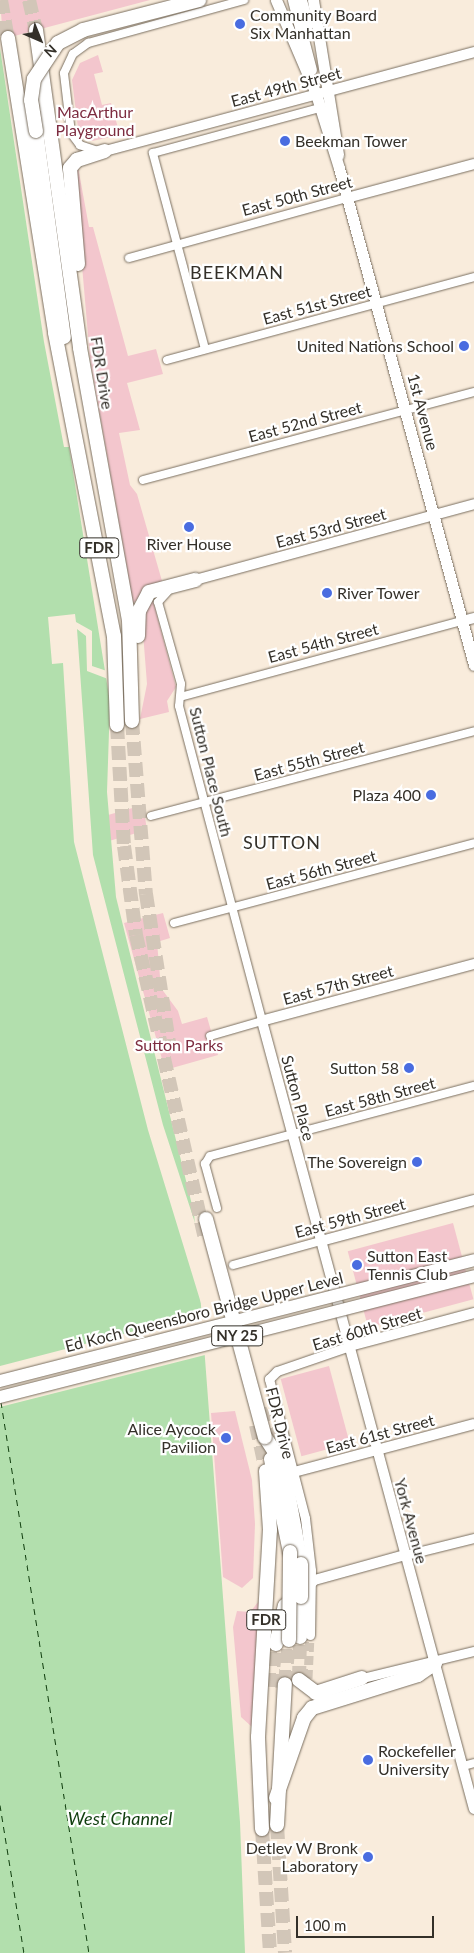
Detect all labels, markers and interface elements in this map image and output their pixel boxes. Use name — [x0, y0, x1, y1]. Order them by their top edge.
place label: Community Board Six Manhattan — [250, 5, 377, 43]
north arrow — [15, 15, 65, 65]
marker: Community Board Six Manhattan — [234, 18, 246, 30]
text: N — [41, 41, 61, 61]
street label: East 49th Street — [229, 63, 343, 111]
park label: MacArthur Playground — [56, 102, 134, 140]
place label: Beekman Tower — [295, 131, 408, 151]
marker: Beekman Tower — [279, 135, 291, 147]
street label: East 50th Street — [240, 172, 354, 220]
district label: BEEKMAN — [189, 261, 285, 283]
street label: East 51st Street — [261, 281, 373, 329]
street label: FDR Drive — [87, 335, 117, 411]
place label: United Nations School — [297, 336, 454, 356]
marker: United Nations School — [458, 340, 470, 352]
street label: 1st Avenue — [404, 371, 442, 453]
street label: East 52nd Street — [246, 398, 364, 446]
street label: East 53rd Street — [274, 504, 388, 552]
marker: River House — [183, 521, 195, 533]
place label: River House — [146, 534, 232, 554]
road number: FDR — [79, 536, 119, 560]
place label: River Tower — [337, 583, 420, 603]
marker: River Tower — [321, 587, 333, 599]
street label: East 54th Street — [266, 619, 380, 667]
street label: Sutton Place South — [186, 705, 236, 839]
street label: East 55th Street — [252, 737, 366, 785]
place label: Plaza 400 — [353, 785, 421, 805]
marker: Plaza 400 — [425, 789, 437, 801]
district label: SUTTON — [242, 831, 322, 853]
street label: East 56th Street — [264, 846, 378, 894]
street label: East 57th Street — [281, 961, 395, 1009]
park label: Sutton Parks — [135, 1035, 223, 1055]
street label: Sutton Place — [277, 1053, 319, 1143]
place label: Sutton 58 — [330, 1058, 399, 1078]
marker: Sutton 58 — [403, 1062, 415, 1074]
street label: East 58th Street — [323, 1073, 437, 1121]
place label: The Sovereign — [307, 1152, 407, 1172]
marker: The Sovereign — [411, 1156, 423, 1168]
street label: East 59th Street — [293, 1194, 407, 1242]
place label: Sutton East Tennis Club — [367, 1246, 448, 1284]
marker: Sutton East Tennis Club — [351, 1259, 363, 1271]
street label: Ed Koch Queensboro Bridge Upper Level — [63, 1268, 345, 1356]
street label: East 60th Street — [310, 1303, 424, 1355]
road number: NY 25 — [211, 1324, 263, 1348]
street label: FDR Drive — [262, 1385, 298, 1461]
street label: East 61st Street — [324, 1410, 436, 1458]
place label: Alice Aycock Pavilion — [127, 1419, 216, 1457]
marker: Alice Aycock Pavilion — [220, 1432, 232, 1444]
street label: York Avenue — [390, 1476, 432, 1566]
road number: FDR — [246, 1608, 286, 1632]
place label: Rockefeller University — [378, 1741, 456, 1779]
marker: Rockefeller University — [362, 1754, 374, 1766]
water label: West Channel — [68, 1807, 172, 1829]
place label: Detlev W Bronk Laboratory — [245, 1838, 358, 1876]
marker: Detlev W Bronk Laboratory — [362, 1851, 374, 1863]
scale bar — [299, 1906, 436, 1938]
text: 100 m — [304, 1916, 346, 1934]

